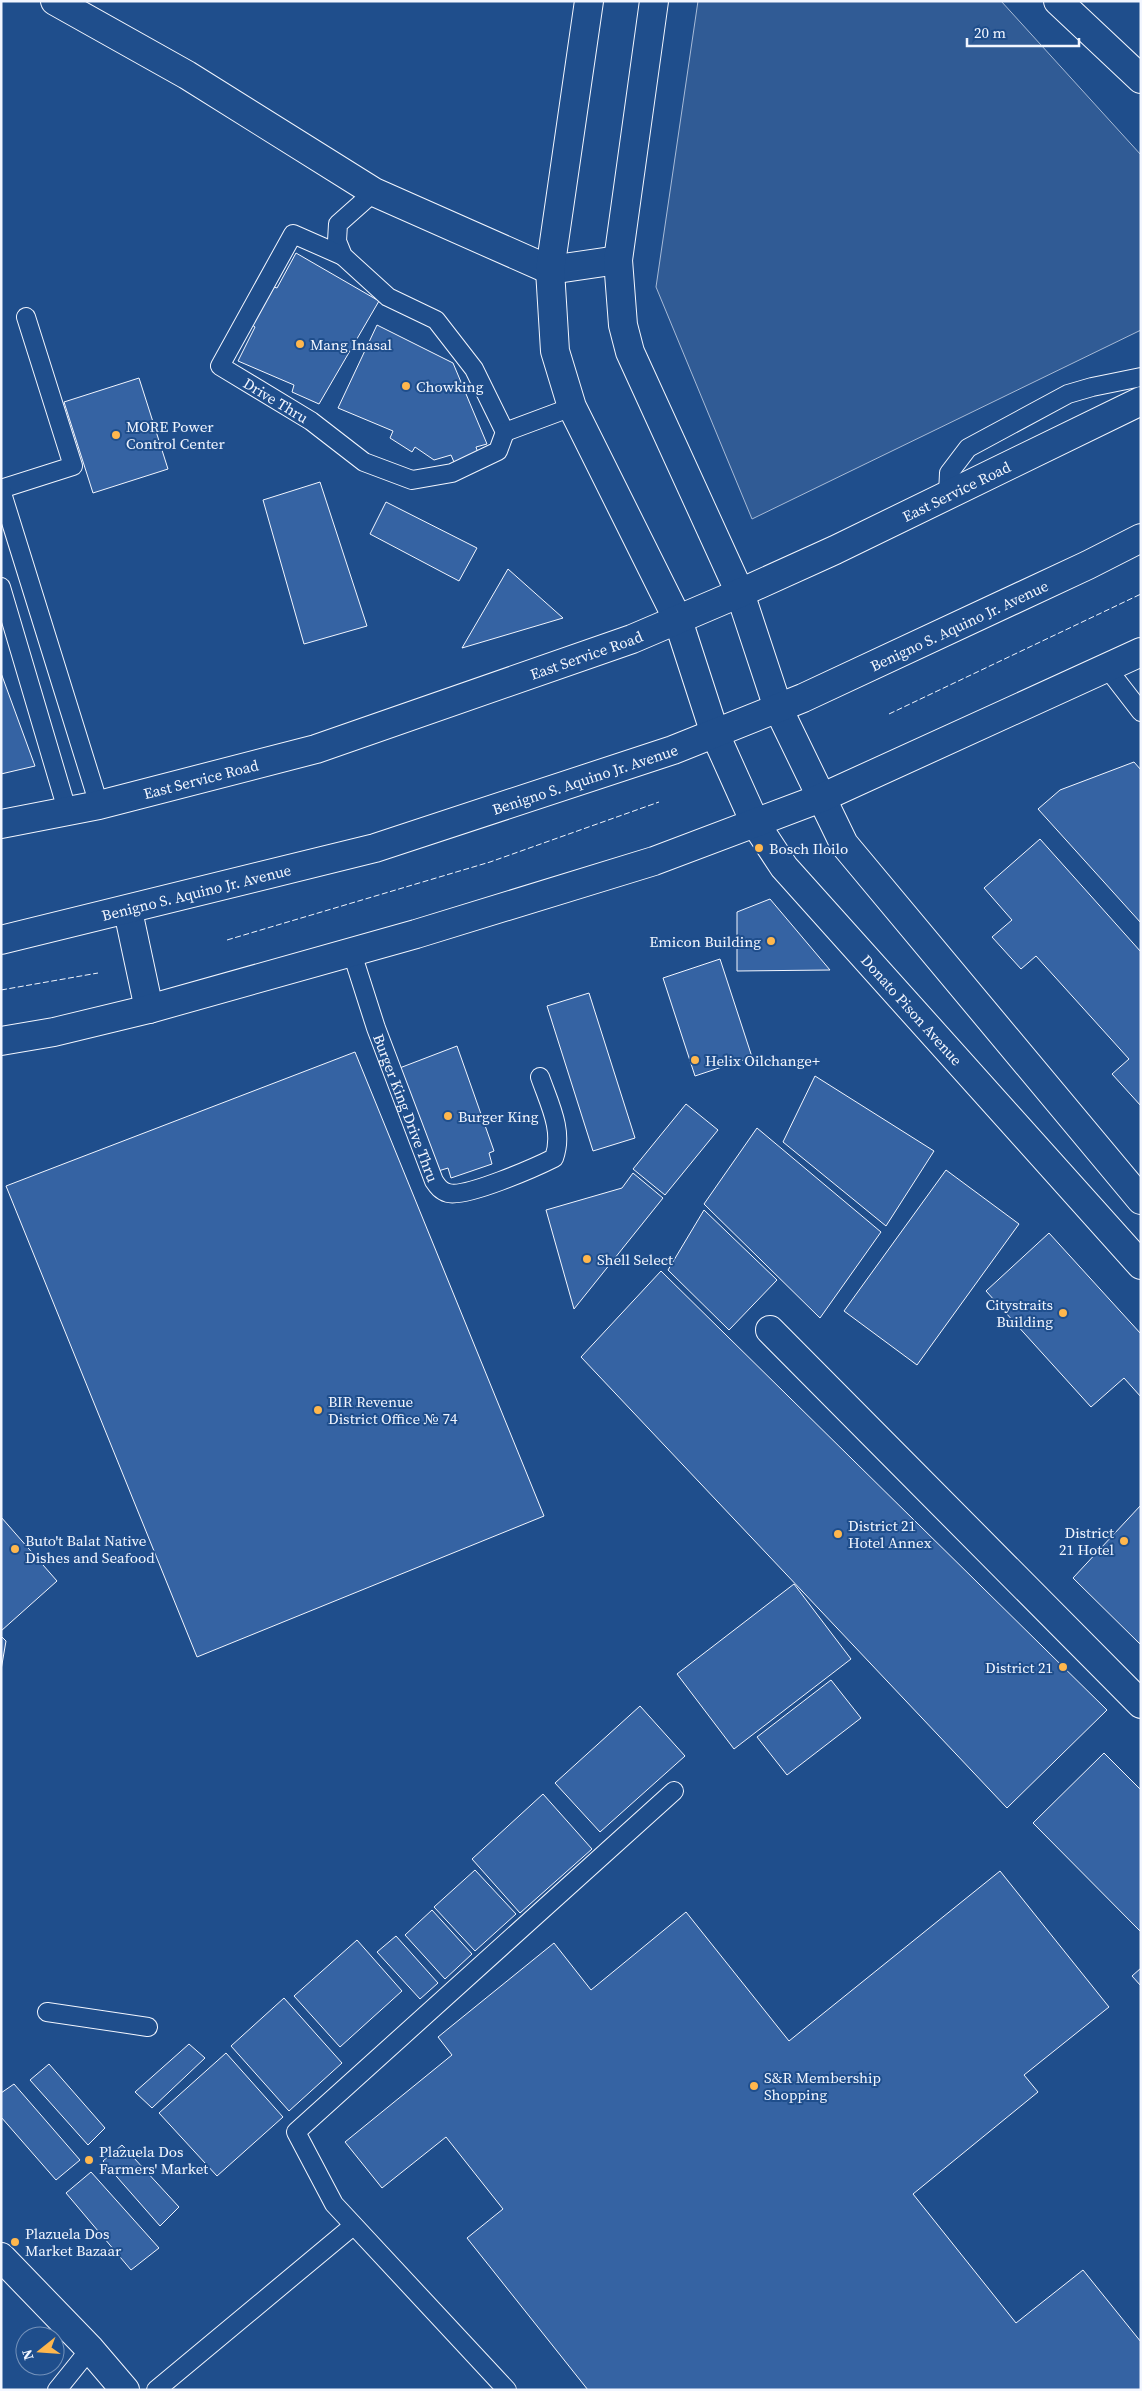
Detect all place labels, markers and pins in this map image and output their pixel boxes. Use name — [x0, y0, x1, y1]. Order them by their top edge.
place label: Mang Inasal — [310, 334, 393, 355]
marker: Mang Inasal — [294, 338, 306, 350]
place label: Chowking — [416, 376, 484, 397]
marker: Chowking — [400, 380, 412, 392]
place label: MORE Power Control Center — [126, 416, 225, 454]
marker: MORE Power Control Center — [110, 429, 122, 441]
place label: Bosch Iloilo — [769, 838, 848, 859]
marker: Bosch Iloilo — [753, 842, 765, 854]
place label: Emicon Building — [649, 931, 761, 952]
marker: Emicon Building — [765, 935, 777, 947]
place label: Helix Oilchange+ — [705, 1050, 820, 1071]
marker: Helix Oilchange+ — [689, 1054, 701, 1066]
place label: Burger King — [458, 1106, 539, 1127]
marker: Burger King — [442, 1110, 454, 1122]
place label: Shell Select — [597, 1249, 673, 1270]
marker: Shell Select — [581, 1253, 593, 1265]
place label: Citystraits Building — [986, 1294, 1053, 1332]
marker: Citystraits Building — [1057, 1307, 1069, 1319]
place label: BIR Revenue District Office № 74 — [328, 1391, 458, 1429]
marker: BIR Revenue District Office № 74 — [312, 1404, 324, 1416]
place label: District 21 Hotel Annex — [848, 1515, 932, 1553]
place label: District 21 Hotel — [1059, 1522, 1115, 1560]
marker: District 21 Hotel Annex — [832, 1528, 844, 1540]
place label: Buto't Balat Native Dishes and Seafood — [25, 1530, 155, 1568]
marker: District 21 Hotel — [1118, 1535, 1130, 1547]
marker: Buto't Balat Native Dishes and Seafood — [9, 1543, 21, 1555]
place label: District 21 — [985, 1657, 1053, 1678]
marker: District 21 — [1057, 1661, 1069, 1673]
place label: S&R Membership Shopping — [764, 2067, 881, 2105]
marker: S&R Membership Shopping — [748, 2080, 760, 2092]
place label: Plazuela Dos Farmers' Market — [99, 2141, 208, 2179]
marker: Plazuela Dos Farmers' Market — [83, 2154, 95, 2166]
place label: Plazuela Dos Market Bazaar — [25, 2223, 122, 2261]
marker: Plazuela Dos Market Bazaar — [9, 2236, 21, 2248]

